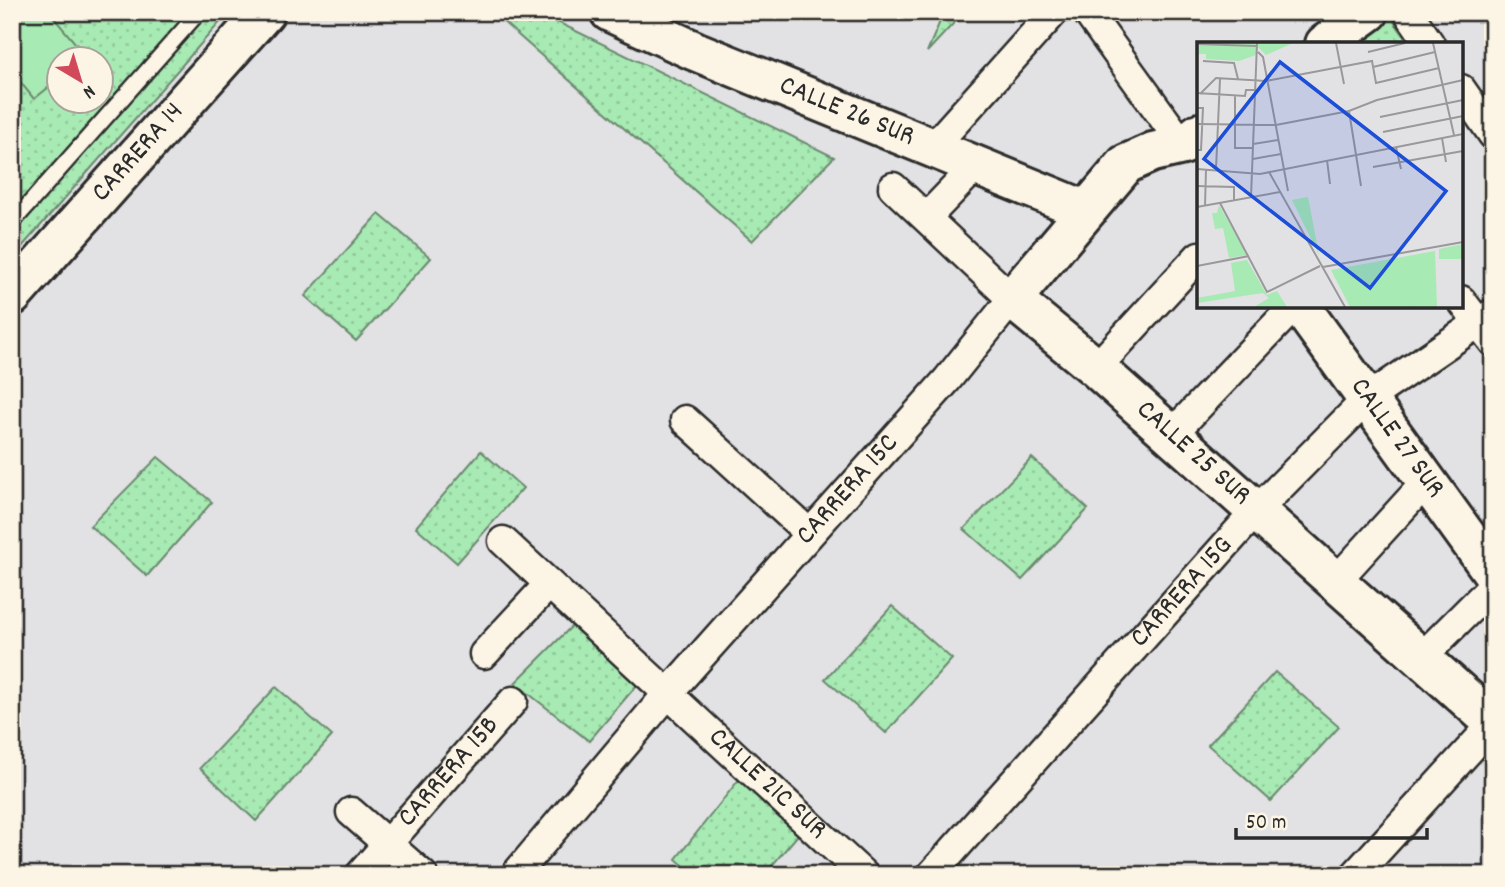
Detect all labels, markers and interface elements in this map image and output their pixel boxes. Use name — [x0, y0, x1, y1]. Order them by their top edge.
inset map — [1197, 42, 1463, 308]
north arrow — [46, 46, 116, 116]
street label: CALLE 26 SUR — [773, 67, 920, 158]
text: N — [76, 77, 100, 104]
street label: CARRERA 14 — [83, 94, 195, 212]
street label: CALLE 27 SUR — [1339, 370, 1453, 507]
street label: CALLE 25 SUR — [1126, 392, 1259, 516]
street label: CARRERA 15C — [788, 426, 909, 555]
street label: CARRERA 15G — [1122, 528, 1244, 658]
street label: CARRERA 15B — [390, 708, 510, 837]
street label: CALLE 21C SUR — [698, 719, 835, 850]
scale bar — [1236, 796, 1426, 840]
text: 50 m — [1246, 809, 1286, 839]

